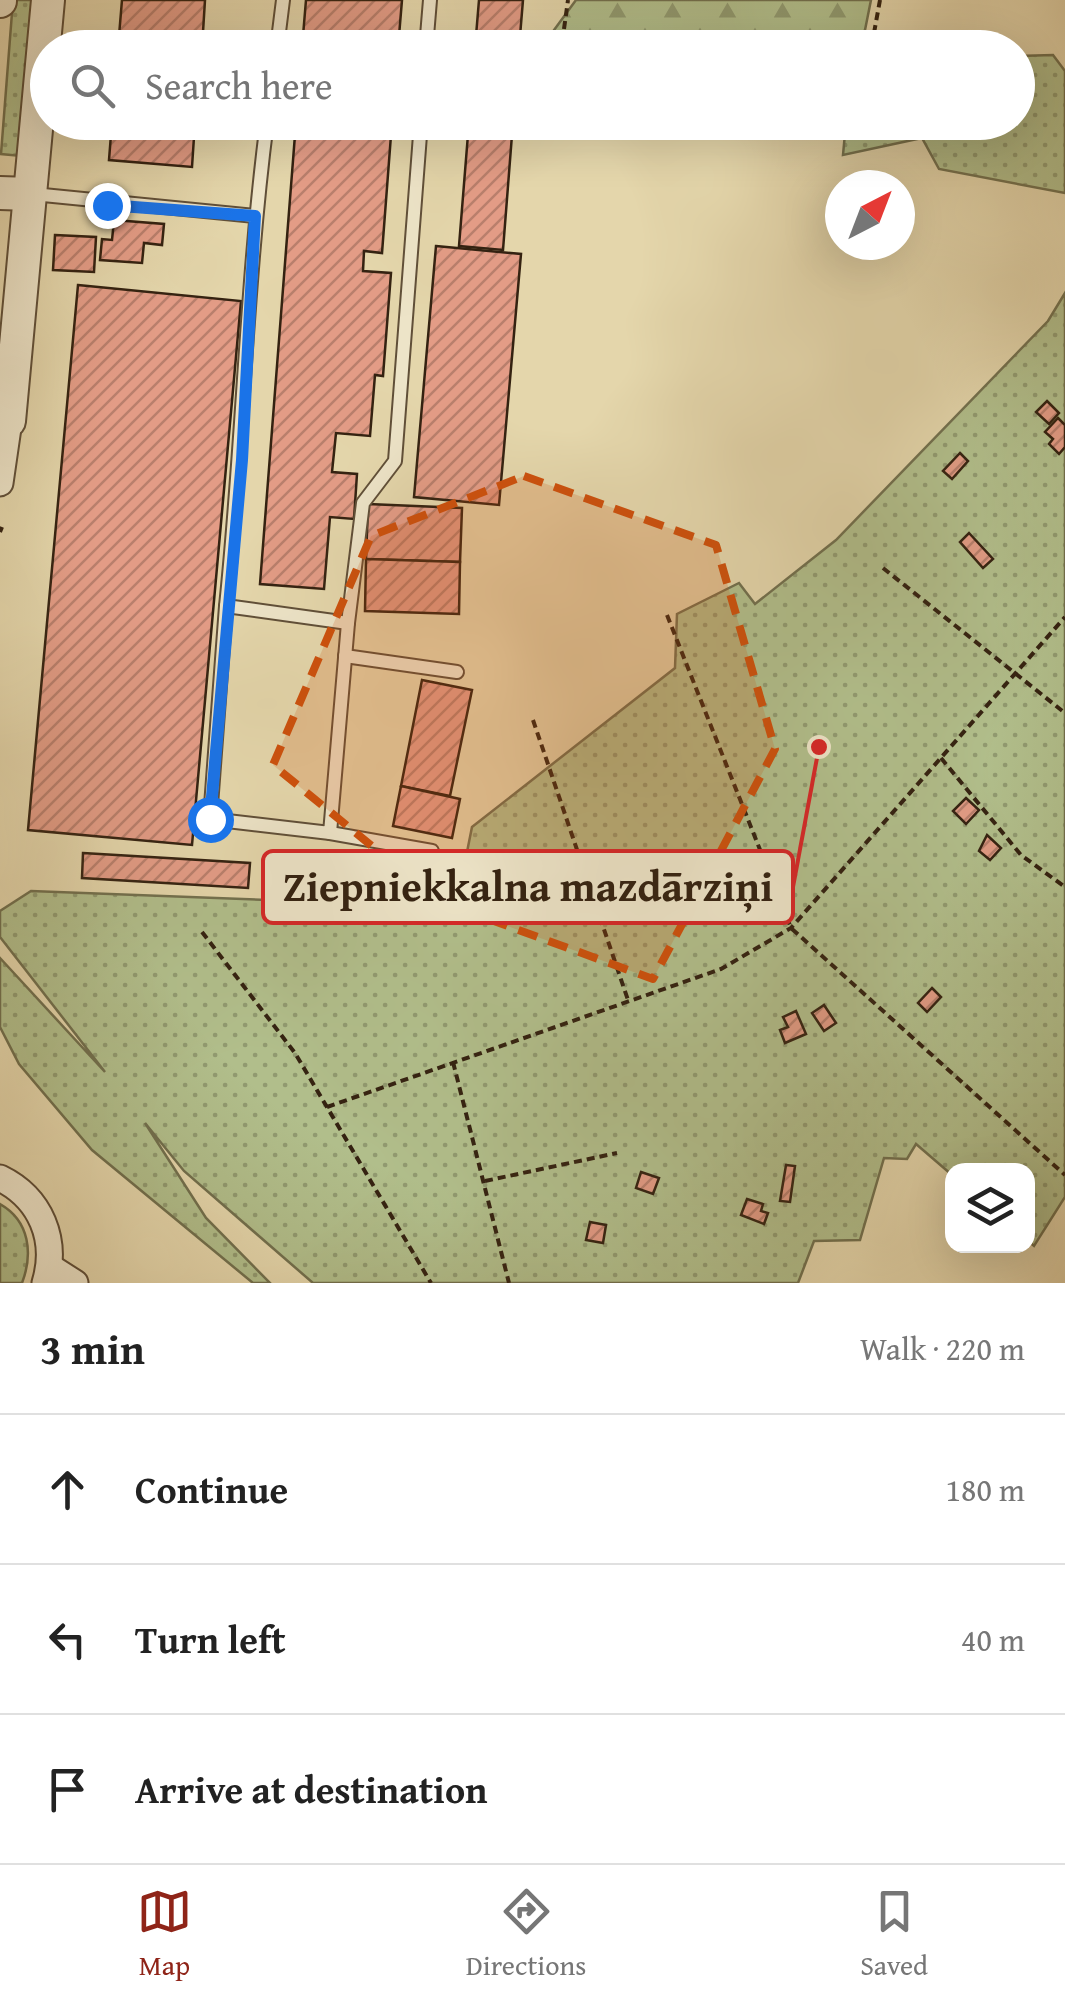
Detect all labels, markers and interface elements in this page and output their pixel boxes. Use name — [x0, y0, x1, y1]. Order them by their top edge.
search box — [30, 30, 1035, 140]
text: Search here — [145, 57, 333, 113]
icon: search — [65, 58, 120, 113]
north arrow — [825, 170, 915, 260]
route end — [85, 183, 131, 229]
route start — [188, 797, 234, 843]
callout: Ziepniekkalna mazdārziņi — [263, 851, 793, 923]
text: Ziepniekkalna mazdārziņi — [283, 855, 773, 916]
map controls — [945, 1163, 1035, 1253]
button: layers — [945, 1163, 1035, 1253]
text: 3 min — [40, 1318, 145, 1379]
text: Walk · 220 m — [860, 1325, 1025, 1372]
text: Continue — [135, 1461, 288, 1517]
icon: ahead — [40, 1462, 95, 1517]
text: 180 m — [946, 1466, 1025, 1513]
text: Turn left — [135, 1611, 286, 1667]
icon: left — [40, 1612, 95, 1667]
text: 40 m — [961, 1616, 1025, 1663]
text: Arrive at destination — [135, 1761, 488, 1817]
icon: arrive — [40, 1762, 95, 1817]
tab: Map — [137, 1884, 192, 1985]
tab: Directions — [466, 1884, 586, 1985]
tab: Saved — [860, 1884, 928, 1985]

